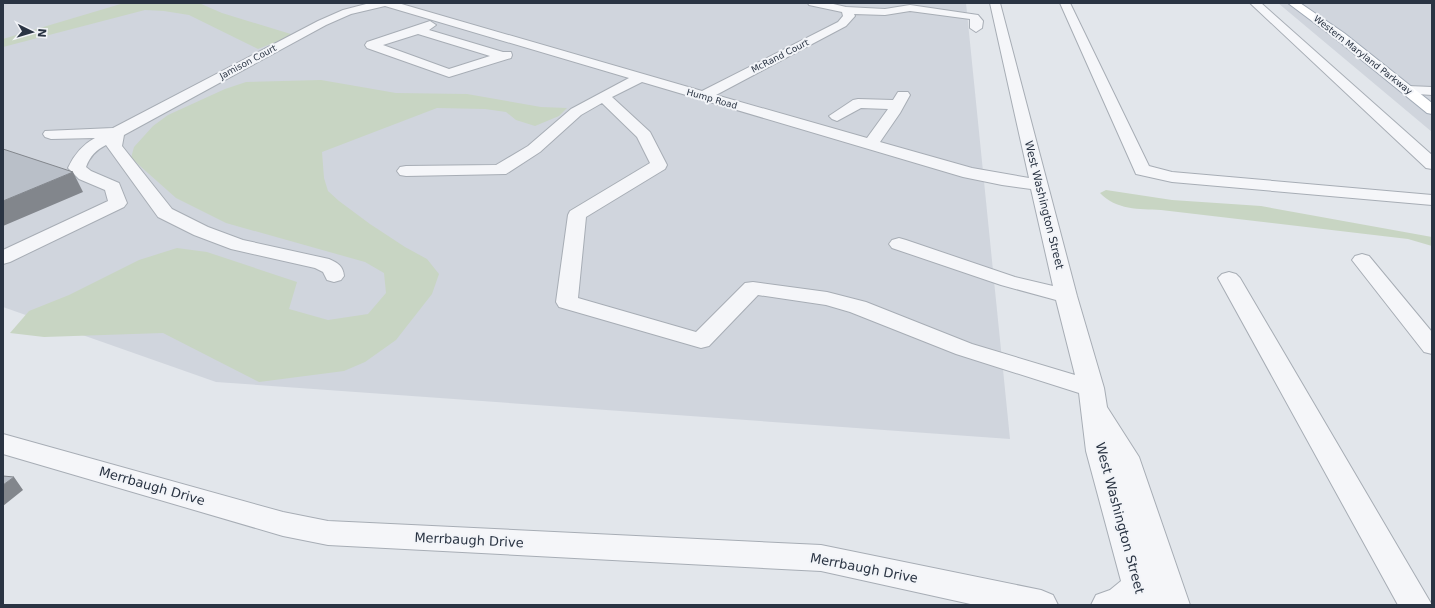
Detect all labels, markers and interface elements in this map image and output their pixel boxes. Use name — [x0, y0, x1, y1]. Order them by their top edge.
north arrow — [12, 12, 52, 52]
street label: Western Maryland Parkway — [1312, 13, 1415, 97]
text: N — [35, 28, 48, 38]
street label: McRand Court — [750, 37, 811, 75]
street label: Jamison Court — [217, 43, 279, 82]
street label: Hump Road — [685, 87, 739, 111]
street label: West Washington Street — [1022, 139, 1066, 271]
street label: West Washington Street — [1093, 441, 1147, 595]
street label: Merrbaugh Drive — [97, 464, 207, 508]
street label: Merrbaugh Drive — [414, 530, 524, 550]
street label: Merrbaugh Drive — [809, 550, 919, 586]

